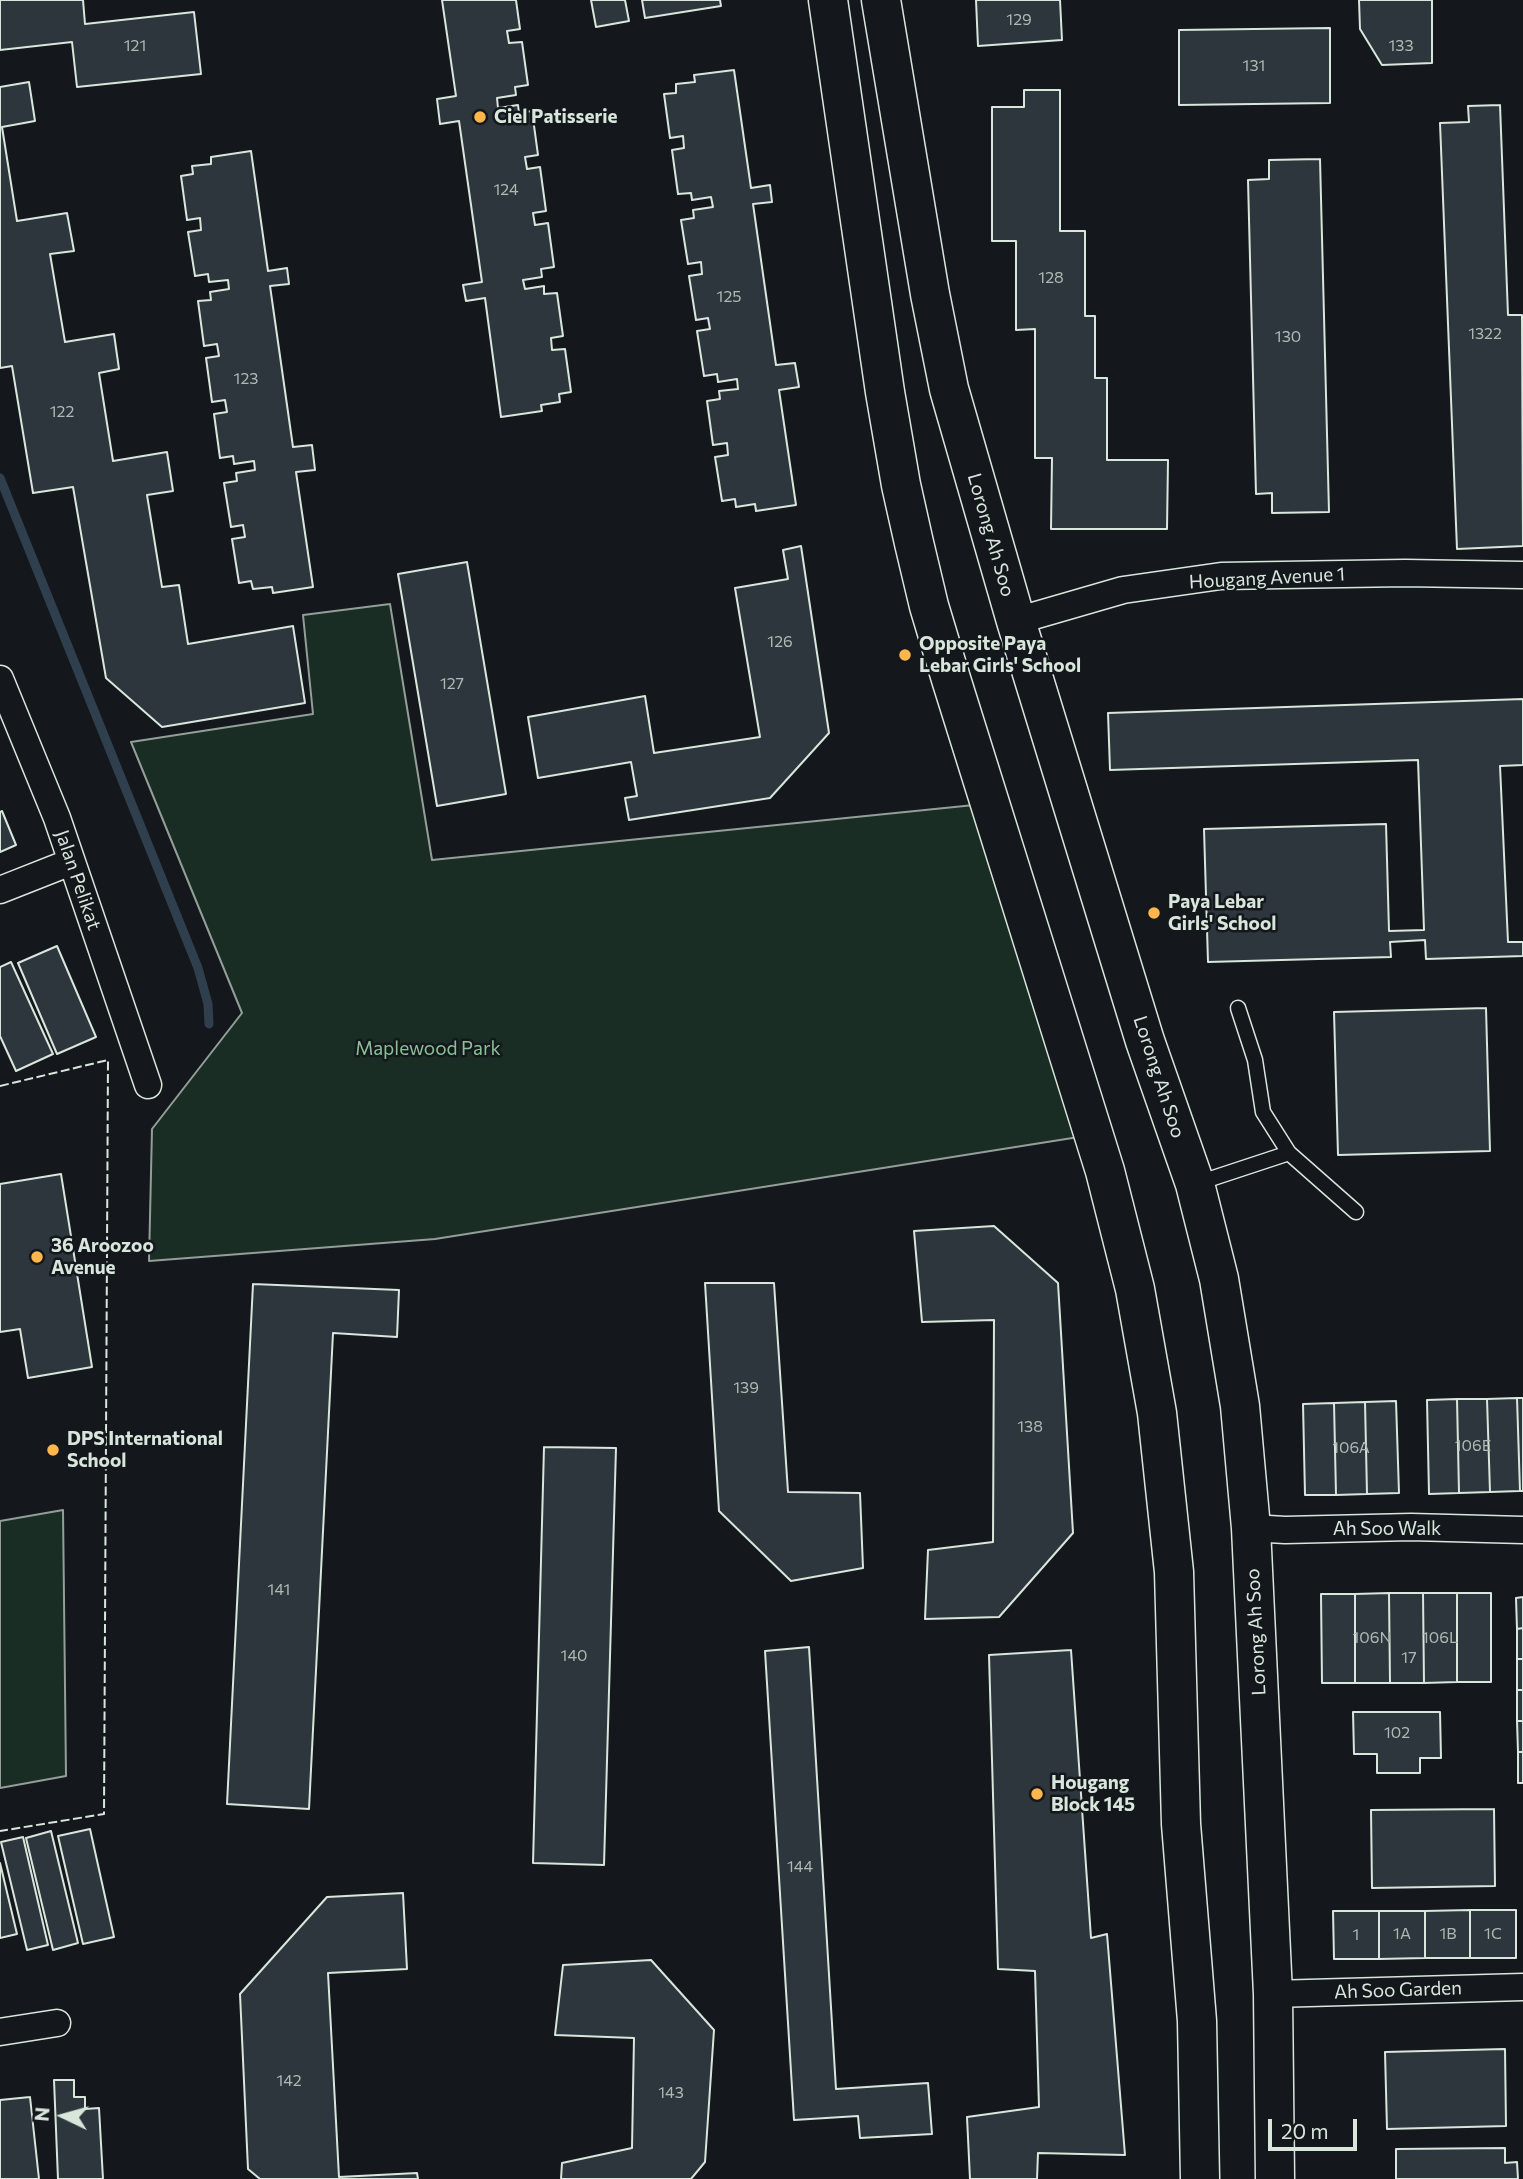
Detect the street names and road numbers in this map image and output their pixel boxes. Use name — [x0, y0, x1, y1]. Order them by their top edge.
street label: Lorong Ah Soo — [963, 471, 1019, 599]
street label: Hougang Avenue 1 — [1188, 563, 1346, 593]
street label: Jalan Pelikat — [50, 827, 106, 933]
street label: Lorong Ah Soo — [1129, 1013, 1189, 1141]
street label: Ah Soo Walk — [1333, 1518, 1441, 1540]
street label: Lorong Ah Soo — [1241, 1568, 1271, 1696]
street label: Ah Soo Garden — [1334, 1976, 1462, 2004]

